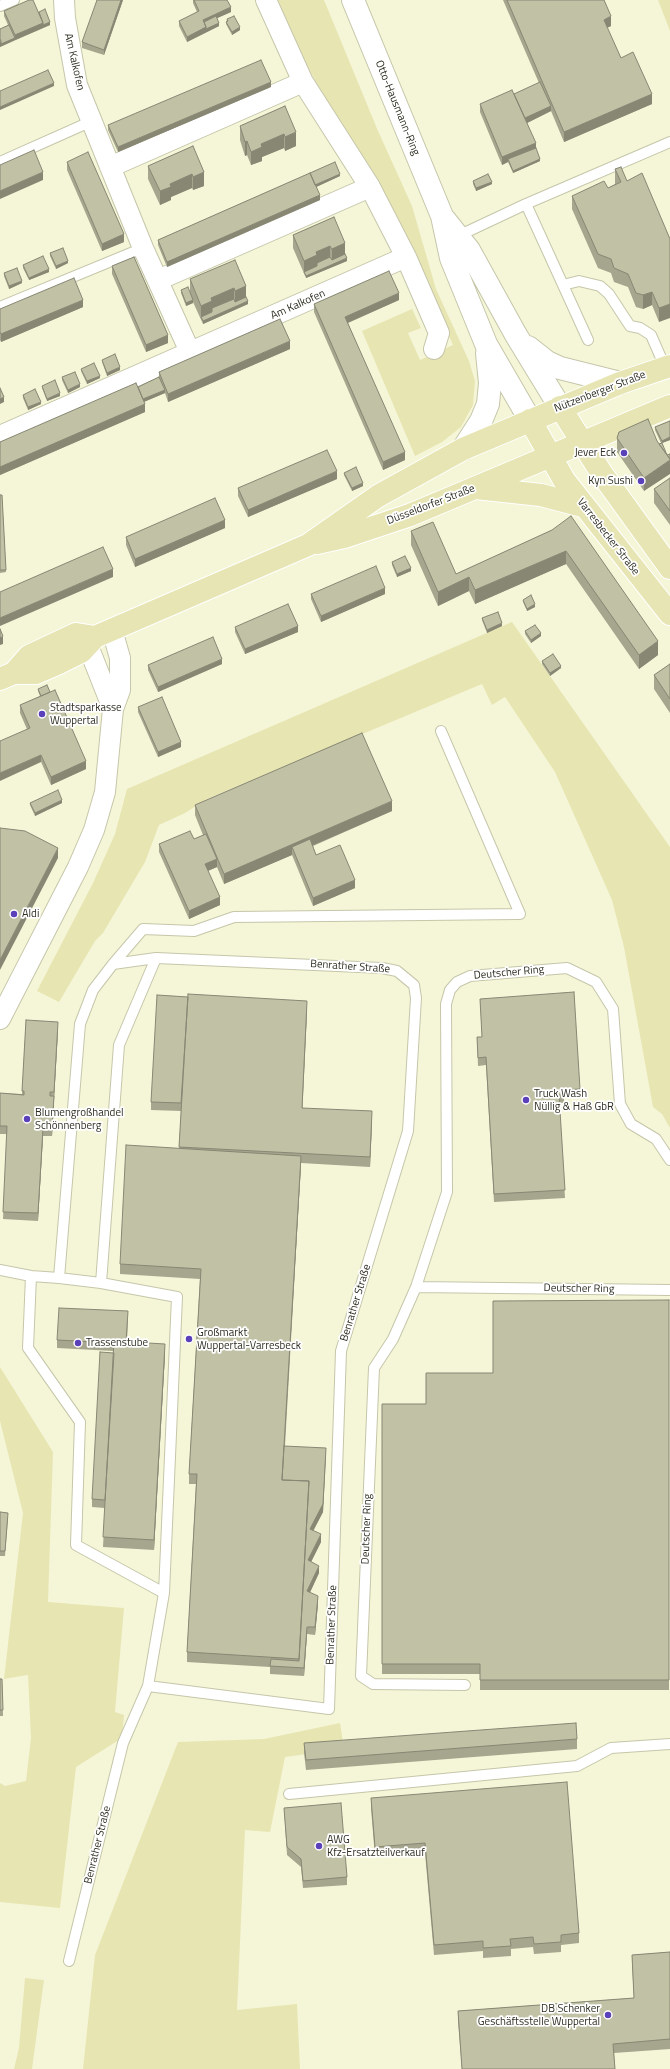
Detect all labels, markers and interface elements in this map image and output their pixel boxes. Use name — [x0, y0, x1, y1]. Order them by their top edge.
street label: Am Kalkofen — [61, 32, 87, 92]
street label: Otto-Hausmann-Ring — [372, 58, 422, 158]
street label: Am Kalkofen — [269, 287, 327, 323]
street label: Nützenberger Straße — [552, 368, 648, 416]
place label: Jever Eck — [574, 446, 616, 460]
marker: Jever Eck — [619, 448, 629, 458]
place label: Kyn Sushi — [588, 474, 633, 488]
marker: Kyn Sushi — [636, 476, 646, 486]
street label: Düsseldorfer Straße — [385, 482, 477, 528]
street label: Varresbecker Straße — [574, 496, 642, 578]
place label: Stadtsparkasse Wuppertal — [50, 701, 122, 727]
marker: Stadtsparkasse Wuppertal — [37, 709, 47, 719]
place label: Aldi — [22, 907, 39, 921]
marker: Aldi — [9, 909, 19, 919]
street label: Benrather Straße — [310, 958, 390, 976]
street label: Deutscher Ring — [473, 963, 545, 983]
place label: Truck Wash Nüllig & Haß GbR — [534, 1087, 614, 1113]
marker: Truck Wash Nüllig & Haß GbR — [521, 1095, 531, 1105]
place label: Blumengroßhandel Schönnenberg — [35, 1106, 124, 1132]
marker: Blumengroßhandel Schönnenberg — [22, 1114, 32, 1124]
street label: Benrather Straße — [338, 1263, 374, 1343]
street label: Deutscher Ring — [544, 1282, 614, 1296]
place label: Großmarkt Wuppertal-Varresbeck — [197, 1326, 301, 1352]
marker: Großmarkt Wuppertal-Varresbeck — [184, 1334, 194, 1344]
place label: Trassenstube — [86, 1336, 148, 1350]
marker: Trassenstube — [73, 1338, 83, 1348]
street label: Deutscher Ring — [359, 1493, 375, 1565]
street label: Benrather Straße — [324, 1585, 340, 1665]
street label: Benrather Straße — [82, 1805, 114, 1885]
place label: AWG Kfz-Ersatzteilverkauf — [327, 1833, 425, 1859]
marker: AWG Kfz-Ersatzteilverkauf — [314, 1841, 324, 1851]
place label: DB Schenker Geschäftsstelle Wuppertal — [478, 2002, 600, 2028]
marker: DB Schenker Geschäftsstelle Wuppertal — [603, 2010, 613, 2020]

